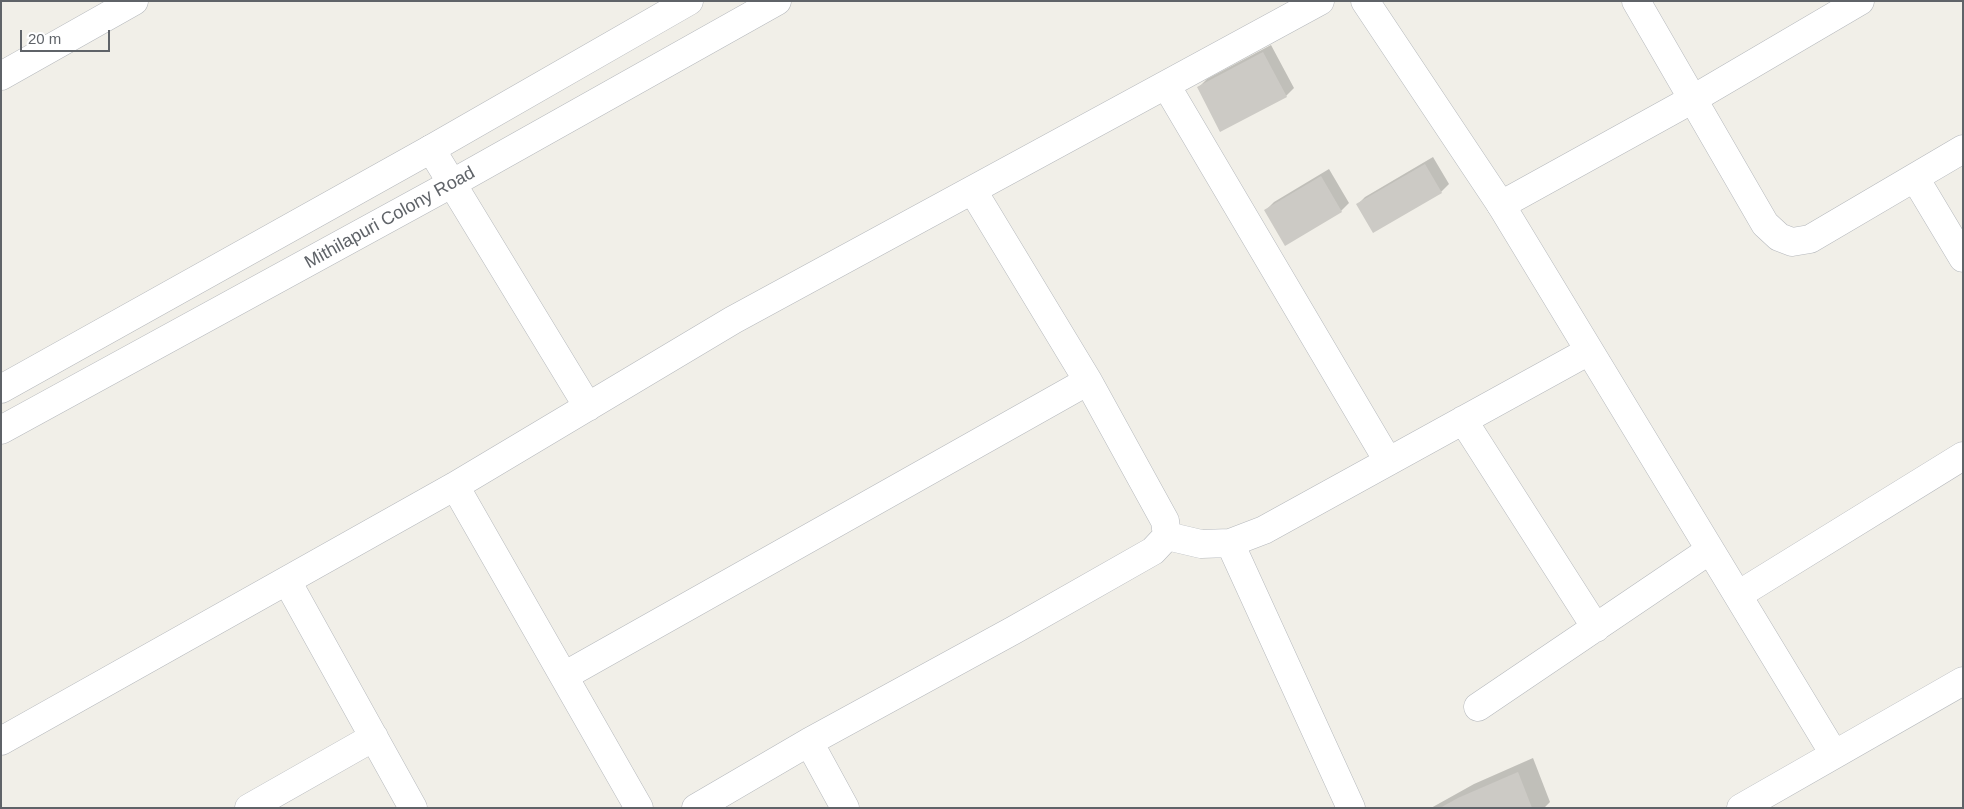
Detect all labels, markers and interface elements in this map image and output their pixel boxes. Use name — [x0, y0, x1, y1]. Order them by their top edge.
scale bar — [22, 20, 112, 52]
text: 20 m — [28, 30, 61, 47]
street label: Mithilapuri Colony Road — [301, 162, 479, 274]

